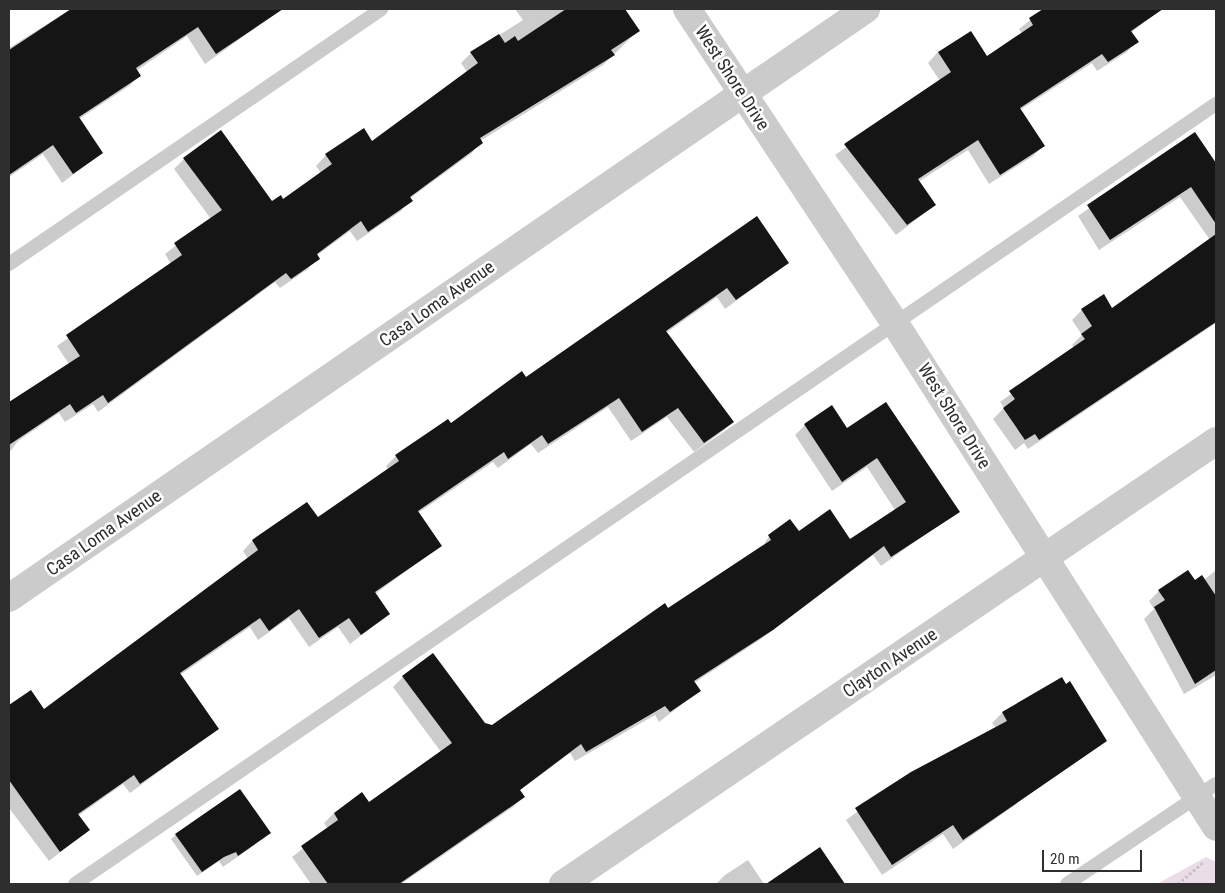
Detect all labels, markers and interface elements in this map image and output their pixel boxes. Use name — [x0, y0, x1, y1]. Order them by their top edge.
street label: West Shore Drive — [690, 22, 774, 134]
street label: Casa Loma Avenue — [375, 256, 499, 352]
street label: West Shore Drive — [913, 359, 995, 473]
street label: Casa Loma Avenue — [42, 485, 166, 581]
street label: Clayton Avenue — [839, 624, 941, 702]
scale bar — [1045, 840, 1145, 872]
text: 20 m — [1050, 850, 1080, 868]

